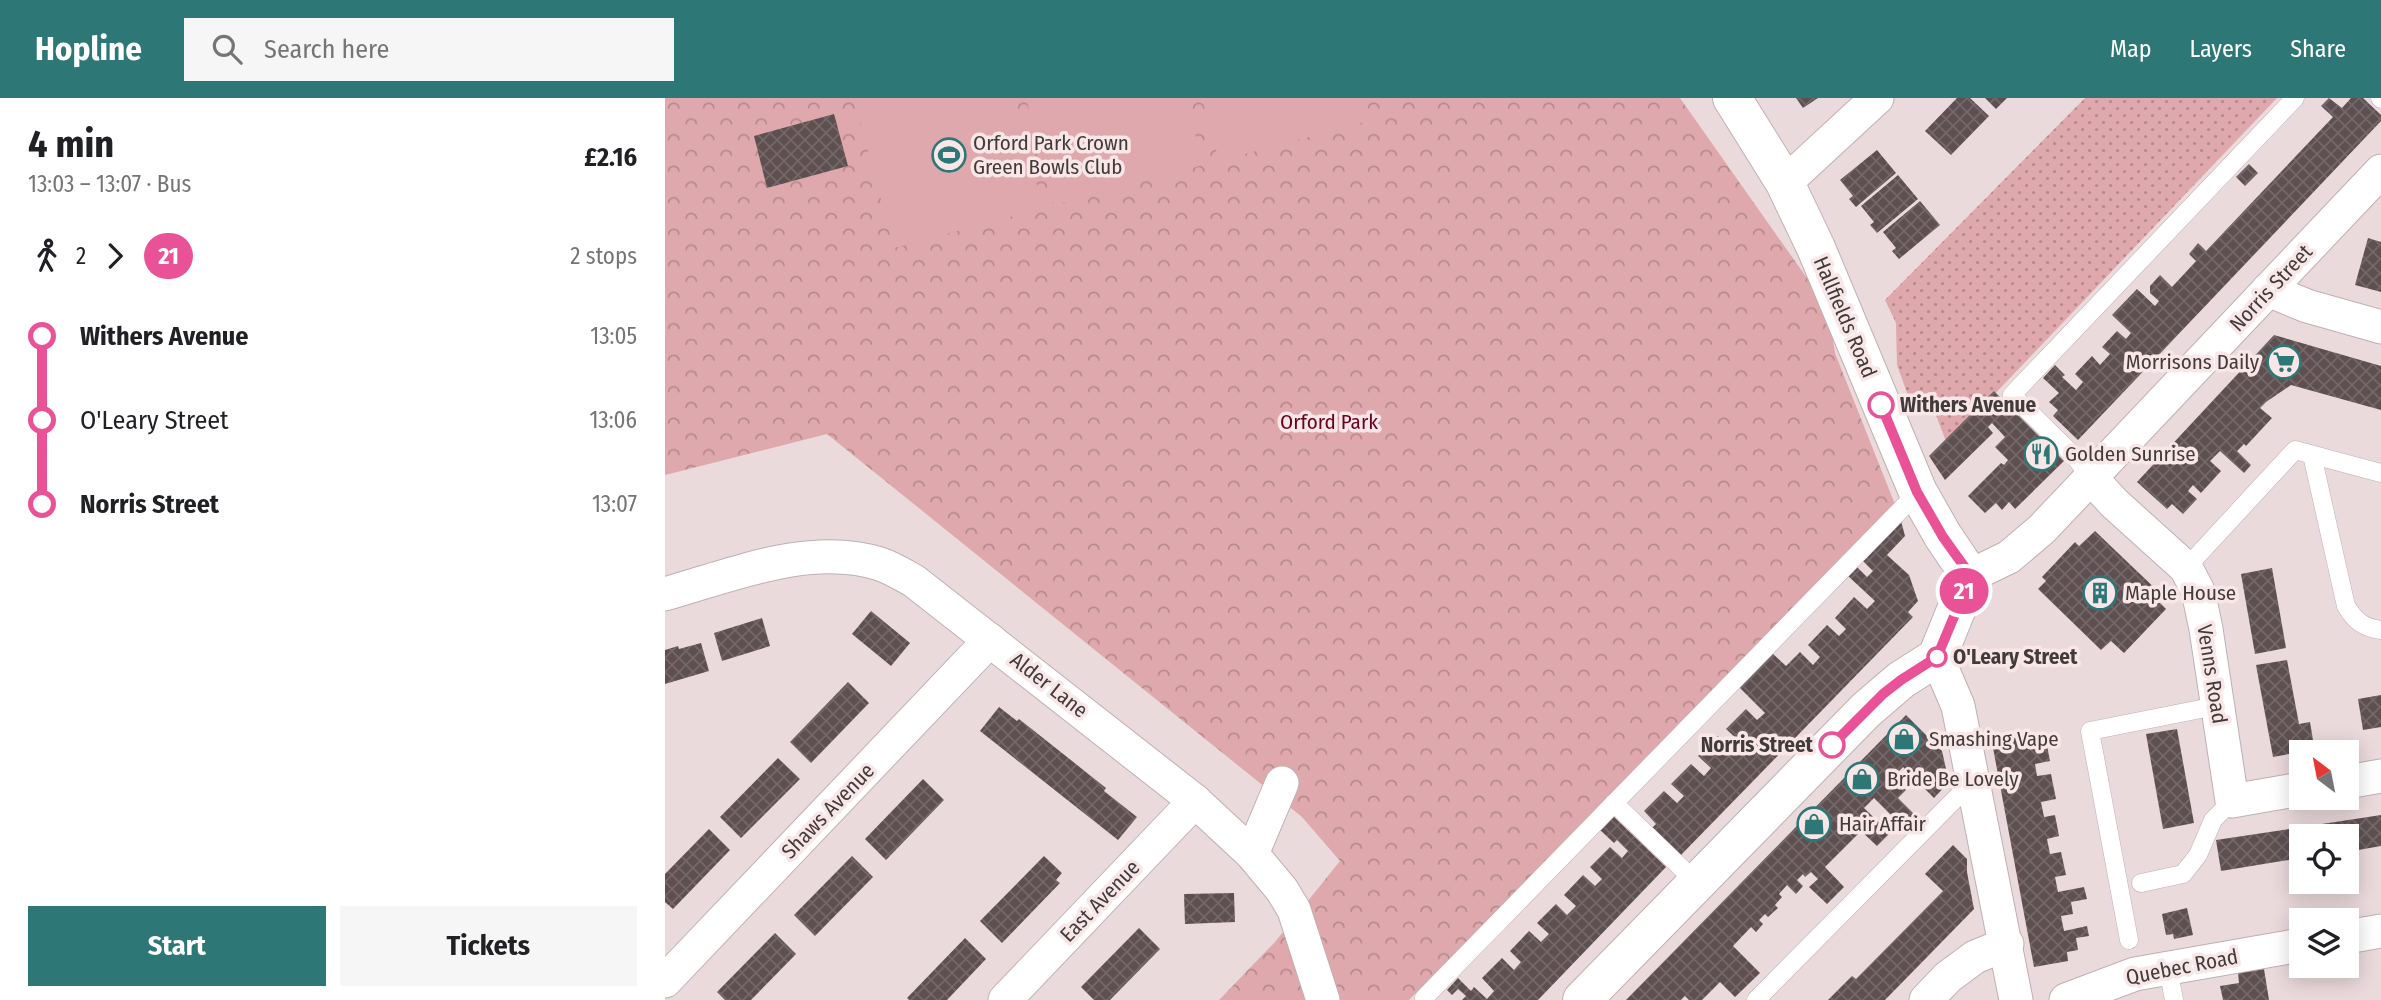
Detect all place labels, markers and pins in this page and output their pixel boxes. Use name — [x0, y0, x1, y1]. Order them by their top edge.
place label: Orford Park Crown Green Bowls Club — [973, 130, 1129, 180]
sports icon: Orford Park Crown Green Bowls Club — [930, 136, 968, 174]
supermarket icon: Morrisons Daily — [2265, 343, 2303, 381]
place label: Morrisons Daily — [2126, 349, 2260, 375]
marker: Withers Avenue — [1868, 392, 1894, 418]
place label: Withers Avenue — [1900, 392, 2036, 418]
restaurant icon: Golden Sunrise — [2022, 435, 2060, 473]
place label: Golden Sunrise — [2065, 441, 2196, 467]
building icon: Maple House — [2081, 574, 2119, 612]
place label: Maple House — [2125, 580, 2236, 606]
place label: O'Leary Street — [1953, 644, 2078, 670]
marker: O'Leary Street — [1927, 647, 1947, 667]
shop icon: Smashing Vape — [1885, 720, 1923, 758]
place label: Smashing Vape — [1929, 726, 2059, 752]
place label: Norris Street — [1701, 732, 1814, 758]
marker: Norris Street — [1819, 732, 1845, 758]
shop icon: Bride Be Lovely — [1843, 760, 1881, 798]
place label: Bride Be Lovely — [1887, 766, 2019, 792]
shop icon: Hair Affair — [1795, 805, 1833, 843]
place label: Hair Affair — [1839, 811, 1927, 837]

